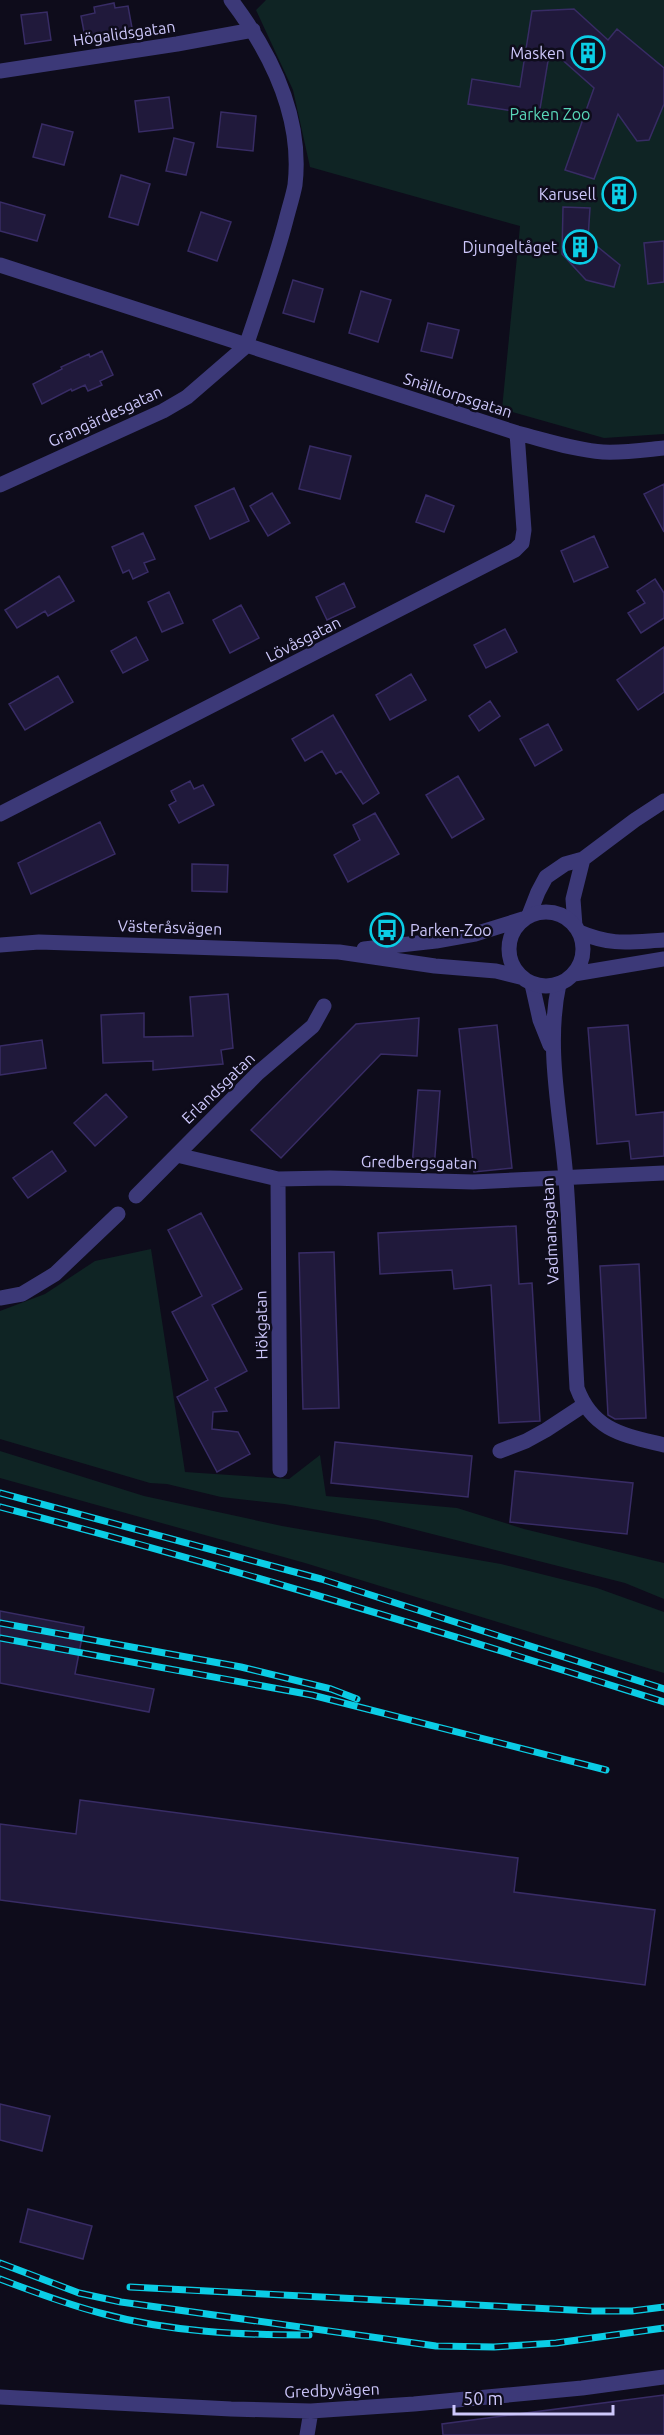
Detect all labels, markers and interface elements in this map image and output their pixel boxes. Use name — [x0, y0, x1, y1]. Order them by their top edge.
street label: Högalidsgatan — [72, 17, 176, 49]
building icon: Masken — [570, 35, 606, 71]
place label: Masken — [510, 44, 565, 62]
park label: Parken Zoo — [510, 105, 590, 123]
building icon: Karusell — [601, 176, 637, 212]
place label: Karusell — [539, 185, 596, 203]
building icon: Djungeltåget — [562, 229, 598, 265]
place label: Djungeltåget — [463, 238, 558, 256]
street label: Snälltorpsgatan — [401, 369, 515, 421]
street label: Grangärdesgatan — [45, 382, 165, 450]
street label: Lövåsgatan — [263, 612, 343, 666]
bus stop icon: Parken-Zoo — [369, 912, 405, 948]
street label: Västeråsvägen — [117, 916, 223, 938]
place label: Parken-Zoo — [410, 921, 492, 939]
street label: Erlandsgatan — [178, 1049, 258, 1127]
street label: Gredbergsgatan — [361, 1152, 477, 1172]
street label: Vadmansgatan — [538, 1177, 562, 1285]
street label: Hökgatan — [251, 1290, 271, 1360]
scale bar — [454, 2378, 613, 2416]
street label: Gredbyvägen — [284, 2379, 380, 2401]
text: 50 m — [463, 2388, 503, 2408]

